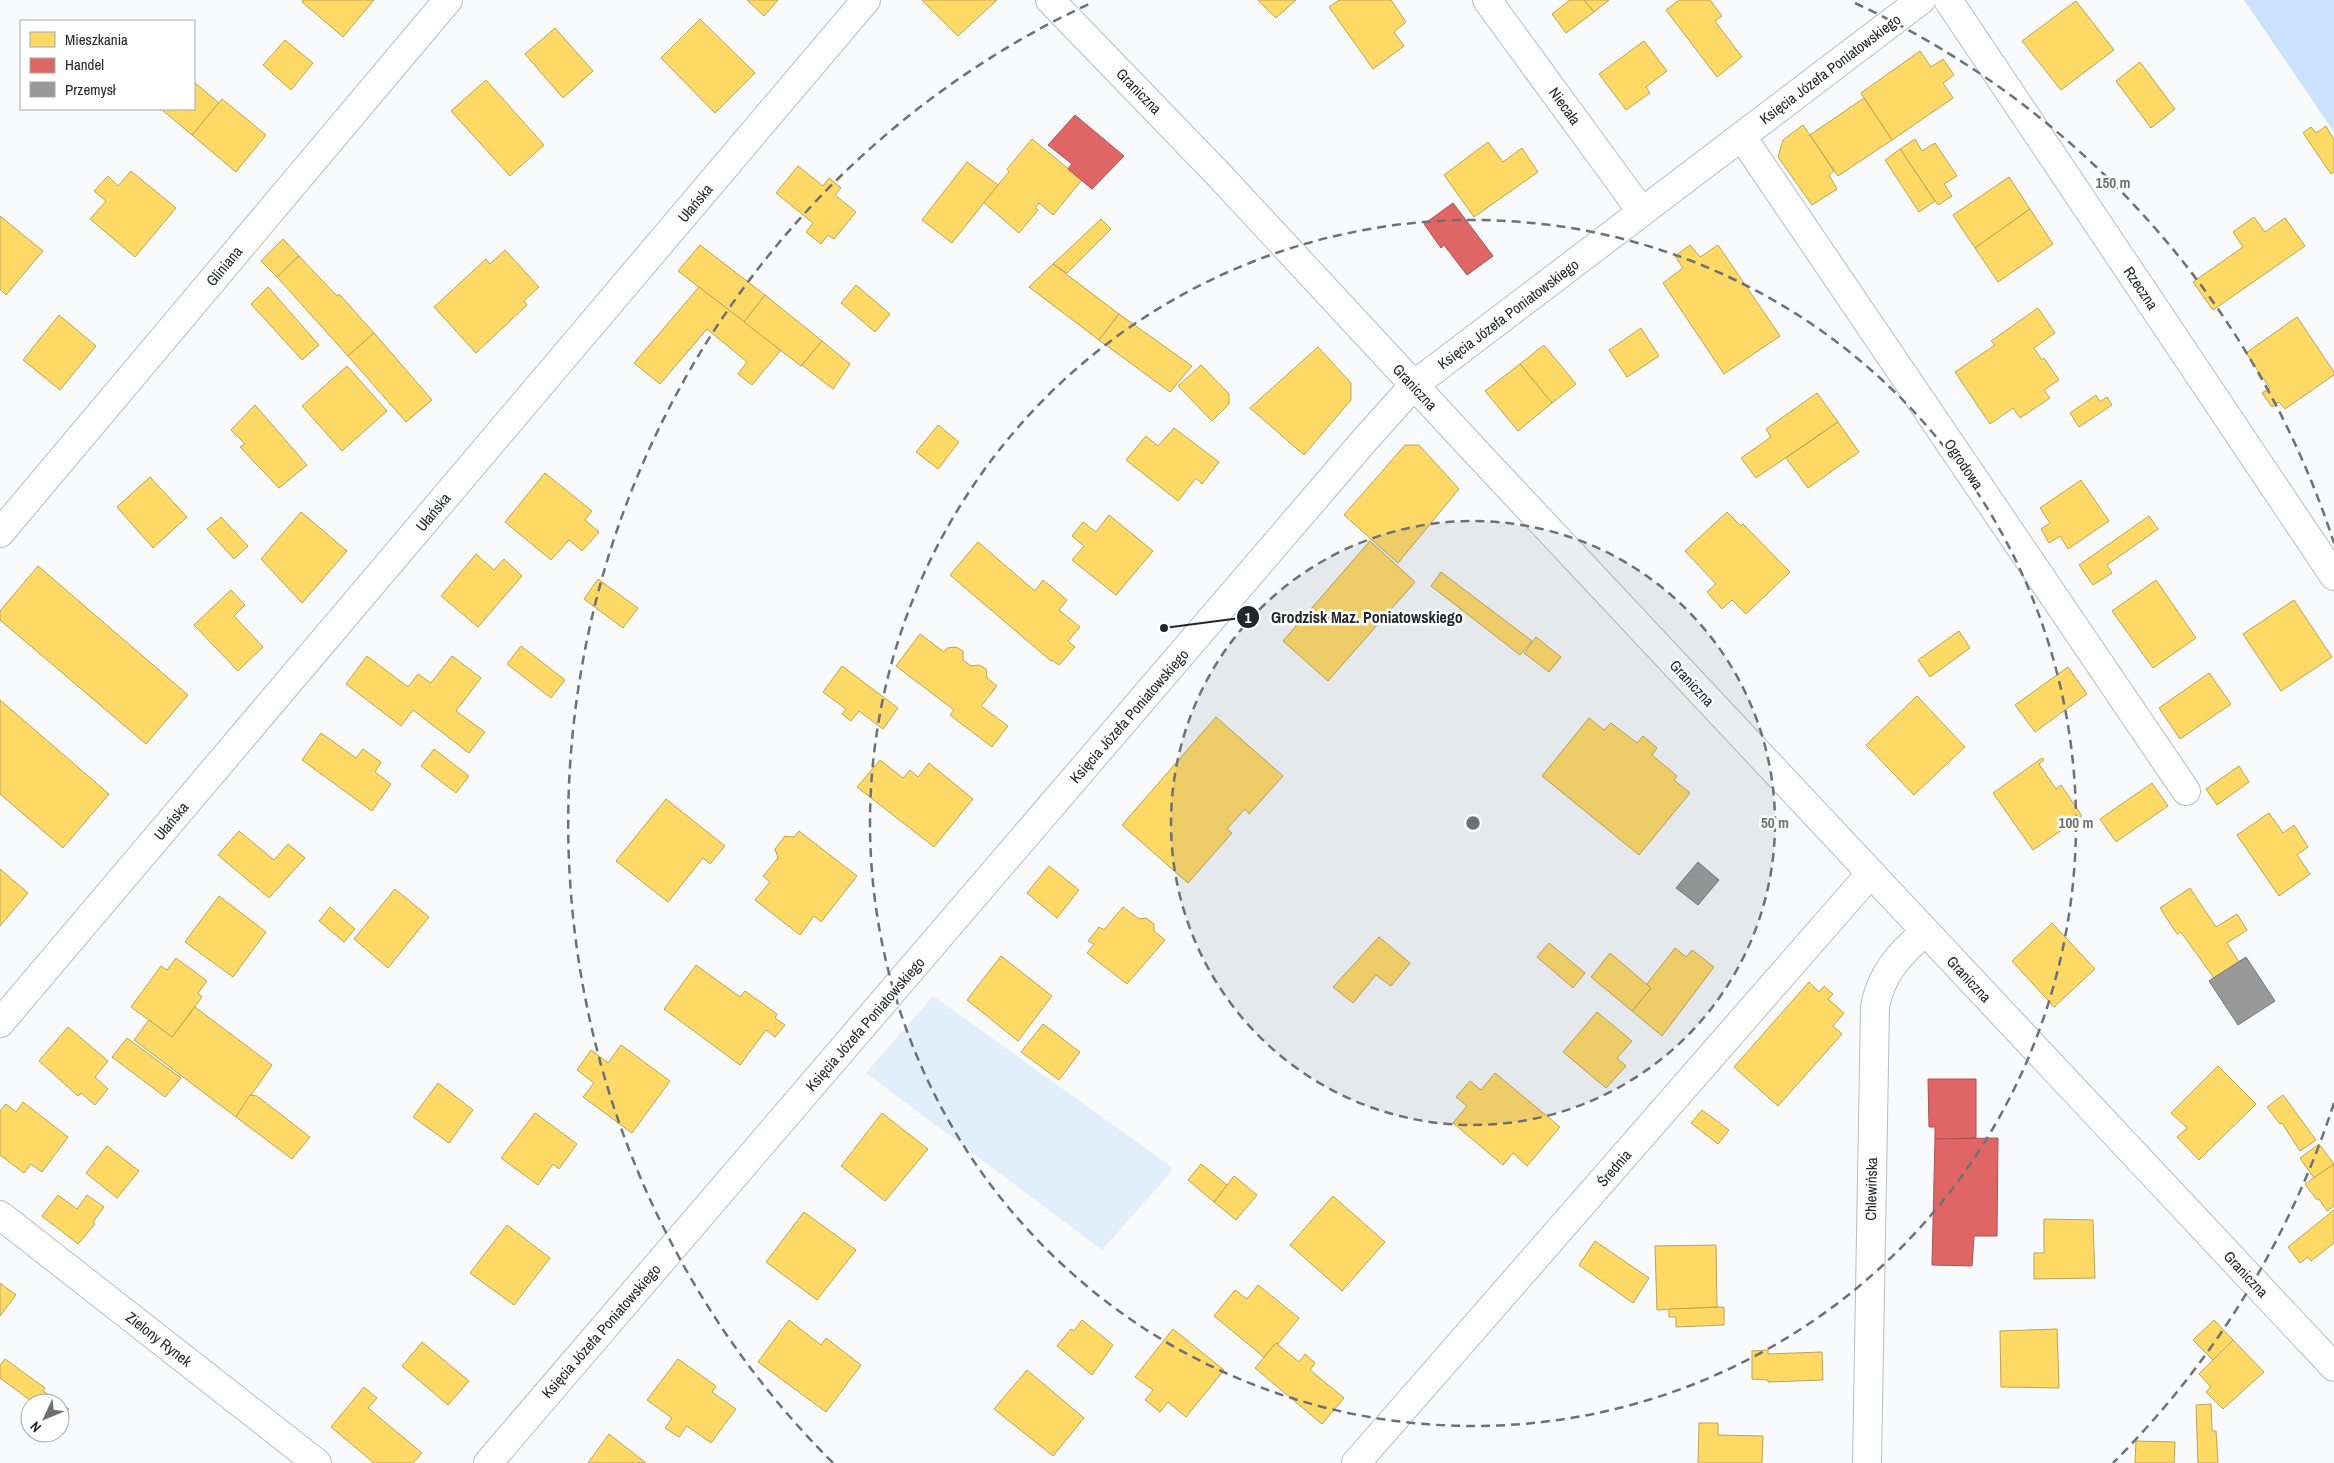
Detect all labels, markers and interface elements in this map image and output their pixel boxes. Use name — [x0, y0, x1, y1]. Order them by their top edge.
street label: Księcia Józefa Poniatowskiego — [1755, 9, 1905, 129]
legend — [20, 20, 195, 110]
text: Mieszkania — [65, 29, 128, 50]
text: Handel — [65, 54, 104, 75]
street label: Graniczna — [1112, 63, 1166, 119]
text: Przemysł — [65, 79, 117, 100]
street label: Niecała — [1544, 83, 1586, 129]
text: 150 m — [2096, 172, 2130, 193]
street label: Ułańska — [673, 179, 717, 227]
street label: Gliniana — [201, 241, 247, 291]
street label: Księcia Józefa Poniatowskiego — [1433, 254, 1583, 374]
street label: Rzeczna — [2119, 262, 2163, 314]
street label: Graniczna — [1388, 359, 1442, 415]
street label: Ogrodowa — [1939, 435, 1989, 494]
street label: Ułańska — [411, 488, 455, 536]
callout: Grodzisk Maz. Poniatowskiego — [1236, 602, 1472, 633]
text: Grodzisk Maz. Poniatowskiego — [1271, 606, 1463, 628]
text: 1 — [1245, 607, 1252, 628]
street label: Księcia Józefa Poniatowskiego — [1065, 644, 1193, 788]
street label: Graniczna — [1665, 655, 1719, 711]
street label: Ułańska — [149, 797, 193, 845]
text: 50 m — [1761, 812, 1789, 833]
text: 100 m — [2059, 812, 2093, 833]
centre of rings — [1464, 814, 1482, 832]
street label: Graniczna — [1942, 951, 1996, 1007]
street label: Księcia Józefa Poniatowskiego — [801, 952, 929, 1096]
street label: Średnia — [1592, 1145, 1636, 1191]
street label: Chlewińska — [1860, 1157, 1882, 1221]
street label: Graniczna — [2219, 1246, 2273, 1302]
street label: Księcia Józefa Poniatowskiego — [537, 1259, 665, 1403]
street label: Zielony Rynek — [122, 1307, 197, 1372]
north arrow — [20, 1393, 70, 1443]
text: N — [26, 1418, 45, 1436]

